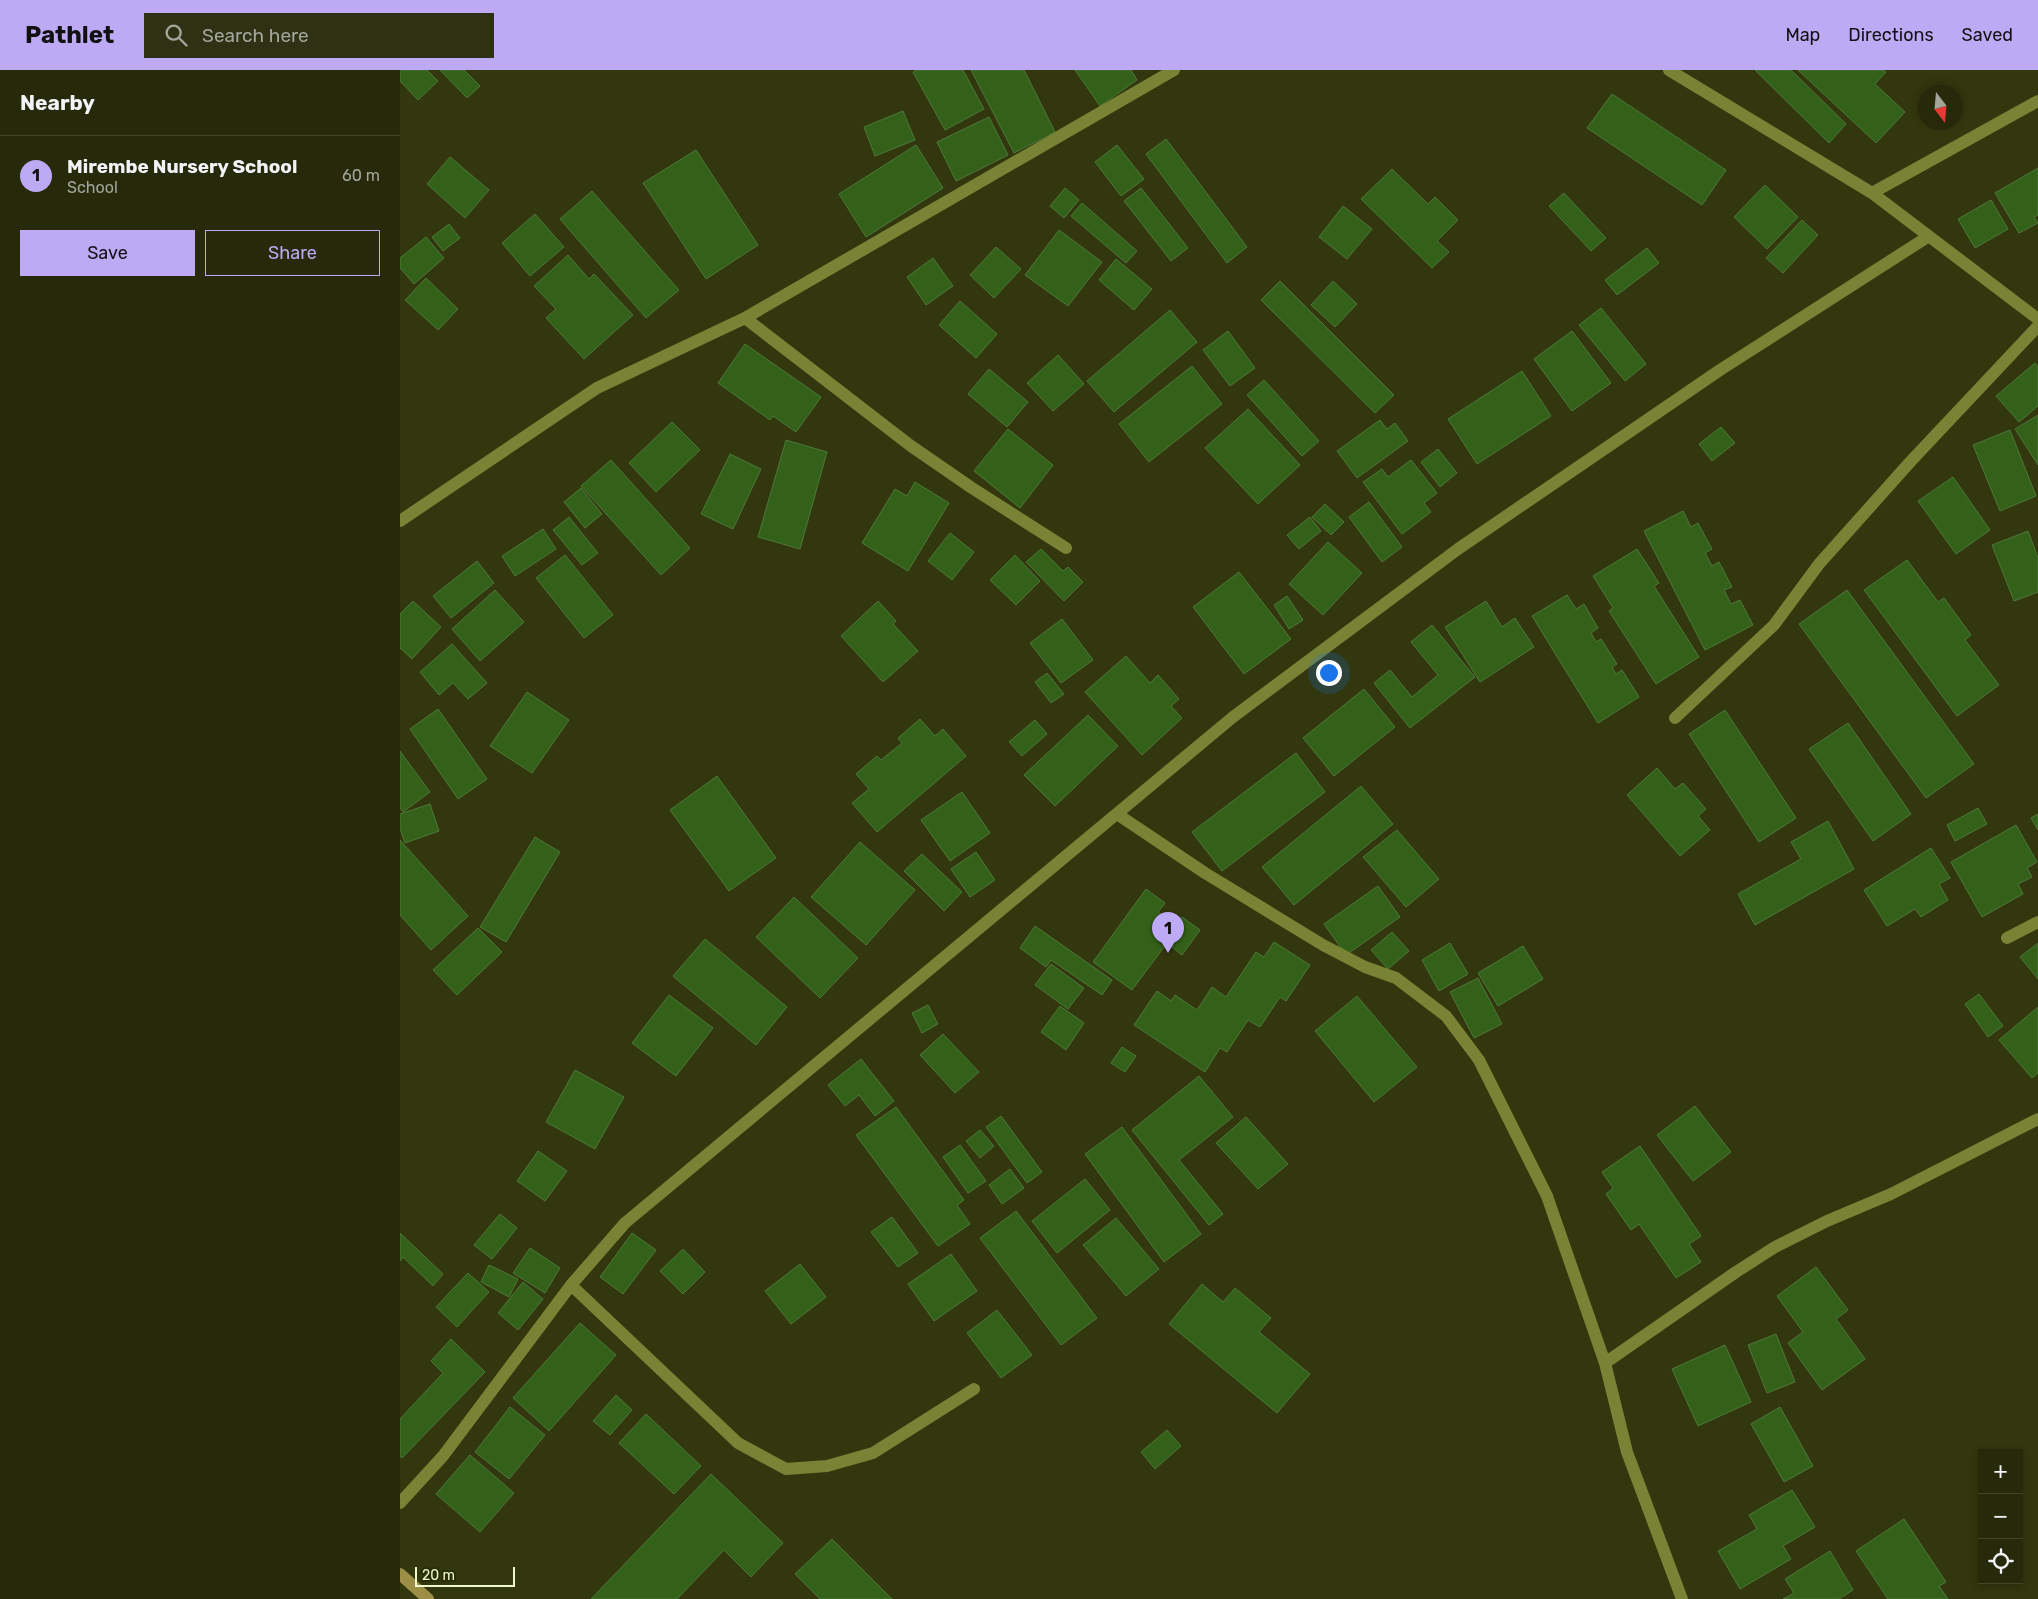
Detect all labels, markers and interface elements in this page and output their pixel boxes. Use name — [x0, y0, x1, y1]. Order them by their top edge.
search box — [144, 13, 494, 58]
text: Pathlet — [25, 21, 114, 49]
icon: search — [162, 21, 190, 49]
text: Search here — [202, 24, 309, 47]
text: Map — [1785, 24, 1820, 46]
text: Directions — [1848, 24, 1934, 46]
text: Saved — [1962, 24, 2013, 46]
north arrow — [1918, 85, 1963, 130]
text: Nearby — [20, 90, 95, 115]
text: Mirembe Nursery School — [67, 155, 297, 178]
text: 1 — [32, 166, 40, 185]
text: 60 m — [342, 166, 380, 185]
text: School — [67, 178, 118, 197]
button: Save — [20, 230, 195, 276]
button: Share — [205, 230, 380, 276]
your location — [1316, 660, 1342, 686]
pin: 1 — [1152, 912, 1184, 953]
map controls — [1978, 1449, 2023, 1584]
button: + — [1978, 1449, 2023, 1494]
button: − — [1978, 1494, 2023, 1539]
button: locate — [1978, 1539, 2023, 1584]
scale bar — [415, 1564, 515, 1587]
text: 20 m — [422, 1567, 455, 1584]

